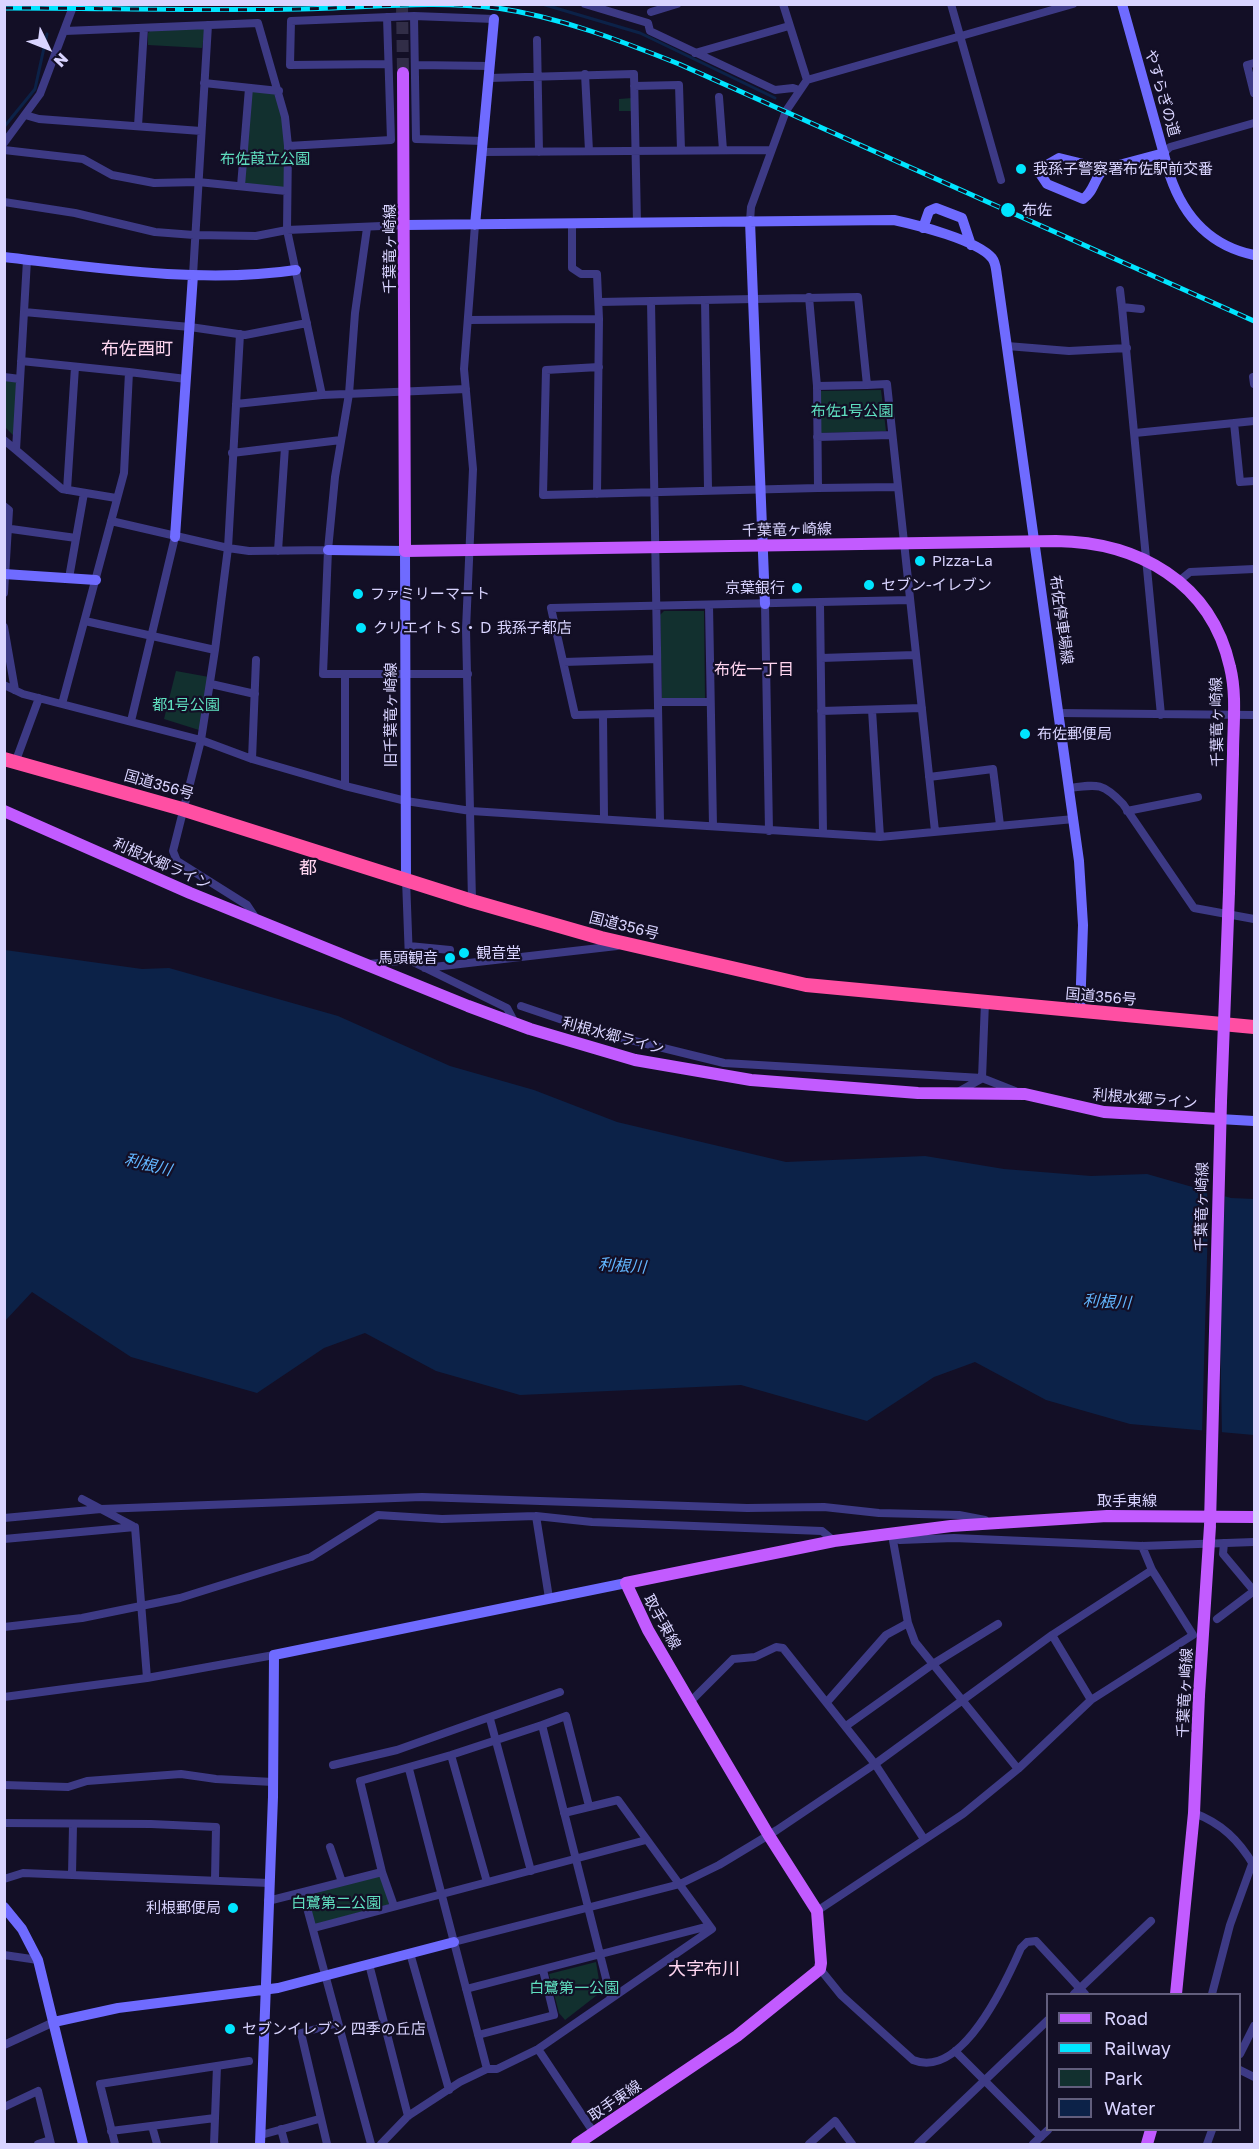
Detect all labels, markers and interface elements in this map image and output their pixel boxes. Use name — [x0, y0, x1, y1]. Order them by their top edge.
north arrow — [18, 18, 78, 78]
street label: やすらぎの道 — [1141, 47, 1183, 139]
text: N — [50, 49, 73, 72]
park label: 布佐葭立公園 — [220, 150, 310, 168]
place label: 我孫子警察署布佐駅前交番 — [1033, 160, 1213, 178]
marker: 我孫子警察署布佐駅前交番 — [1014, 162, 1028, 176]
marker: 布佐 — [999, 201, 1017, 219]
place label: 布佐 — [1022, 201, 1052, 219]
street label: 千葉竜ヶ崎線 — [381, 204, 399, 294]
district label: 布佐酉町 — [101, 338, 173, 360]
park label: 布佐1号公園 — [811, 402, 893, 420]
street label: 千葉竜ヶ崎線 — [742, 520, 832, 540]
place label: Pizza-La — [932, 552, 993, 570]
marker: Pizza-La — [913, 554, 927, 568]
street label: 布佐停車場線 — [1046, 574, 1076, 666]
place label: セブン-イレブン — [881, 576, 992, 594]
marker: セブン-イレブン — [862, 578, 876, 592]
place label: 京葉銀行 — [725, 579, 785, 597]
marker: 京葉銀行 — [790, 581, 804, 595]
place label: ファミリーマート — [370, 585, 490, 603]
marker: ファミリーマート — [351, 587, 365, 601]
place label: クリエイトＳ・Ｄ 我孫子都店 — [373, 619, 572, 637]
marker: クリエイトＳ・Ｄ 我孫子都店 — [354, 621, 368, 635]
district label: 布佐一丁目 — [714, 660, 794, 680]
street label: 旧千葉竜ヶ崎線 — [382, 663, 400, 767]
street label: 千葉竜ヶ崎線 — [1207, 677, 1227, 767]
park label: 都1号公園 — [152, 696, 220, 714]
place label: 布佐郵便局 — [1037, 725, 1112, 743]
marker: 布佐郵便局 — [1018, 727, 1032, 741]
street label: 国道356号 — [122, 766, 196, 804]
street label: 利根水郷ライン — [110, 834, 214, 894]
district label: 都 — [299, 857, 317, 879]
street label: 国道356号 — [587, 909, 661, 943]
place label: 観音堂 — [476, 944, 521, 962]
marker: 観音堂 — [457, 946, 471, 960]
place label: 馬頭観音 — [378, 949, 438, 967]
marker: 馬頭観音 — [443, 951, 457, 965]
street label: 国道356号 — [1065, 985, 1137, 1009]
street label: 利根水郷ライン — [560, 1014, 666, 1058]
street label: 利根水郷ライン — [1092, 1085, 1198, 1113]
water label: 利根川 — [122, 1150, 174, 1180]
street label: 千葉竜ヶ崎線 — [1192, 1162, 1212, 1252]
water label: 利根川 — [597, 1255, 647, 1277]
water label: 利根川 — [1083, 1291, 1131, 1313]
street label: 取手東線 — [1097, 1492, 1157, 1510]
street label: 取手東線 — [640, 1591, 684, 1653]
street label: 千葉竜ヶ崎線 — [1174, 1648, 1196, 1738]
park label: 白鷺第二公園 — [291, 1894, 381, 1912]
place label: 利根郵便局 — [146, 1899, 221, 1917]
marker: 利根郵便局 — [226, 1901, 240, 1915]
district label: 大字布川 — [668, 1958, 740, 1980]
park label: 白鷺第一公園 — [529, 1979, 619, 1997]
legend — [1046, 1993, 1241, 2131]
text: Road — [1104, 2007, 1148, 2029]
place label: セブンイレブン 四季の丘店 — [242, 2020, 426, 2038]
marker: セブンイレブン 四季の丘店 — [223, 2022, 237, 2036]
text: Railway — [1104, 2037, 1171, 2059]
text: Park — [1104, 2067, 1143, 2089]
street label: 取手東線 — [585, 2077, 645, 2125]
text: Water — [1104, 2097, 1155, 2119]

